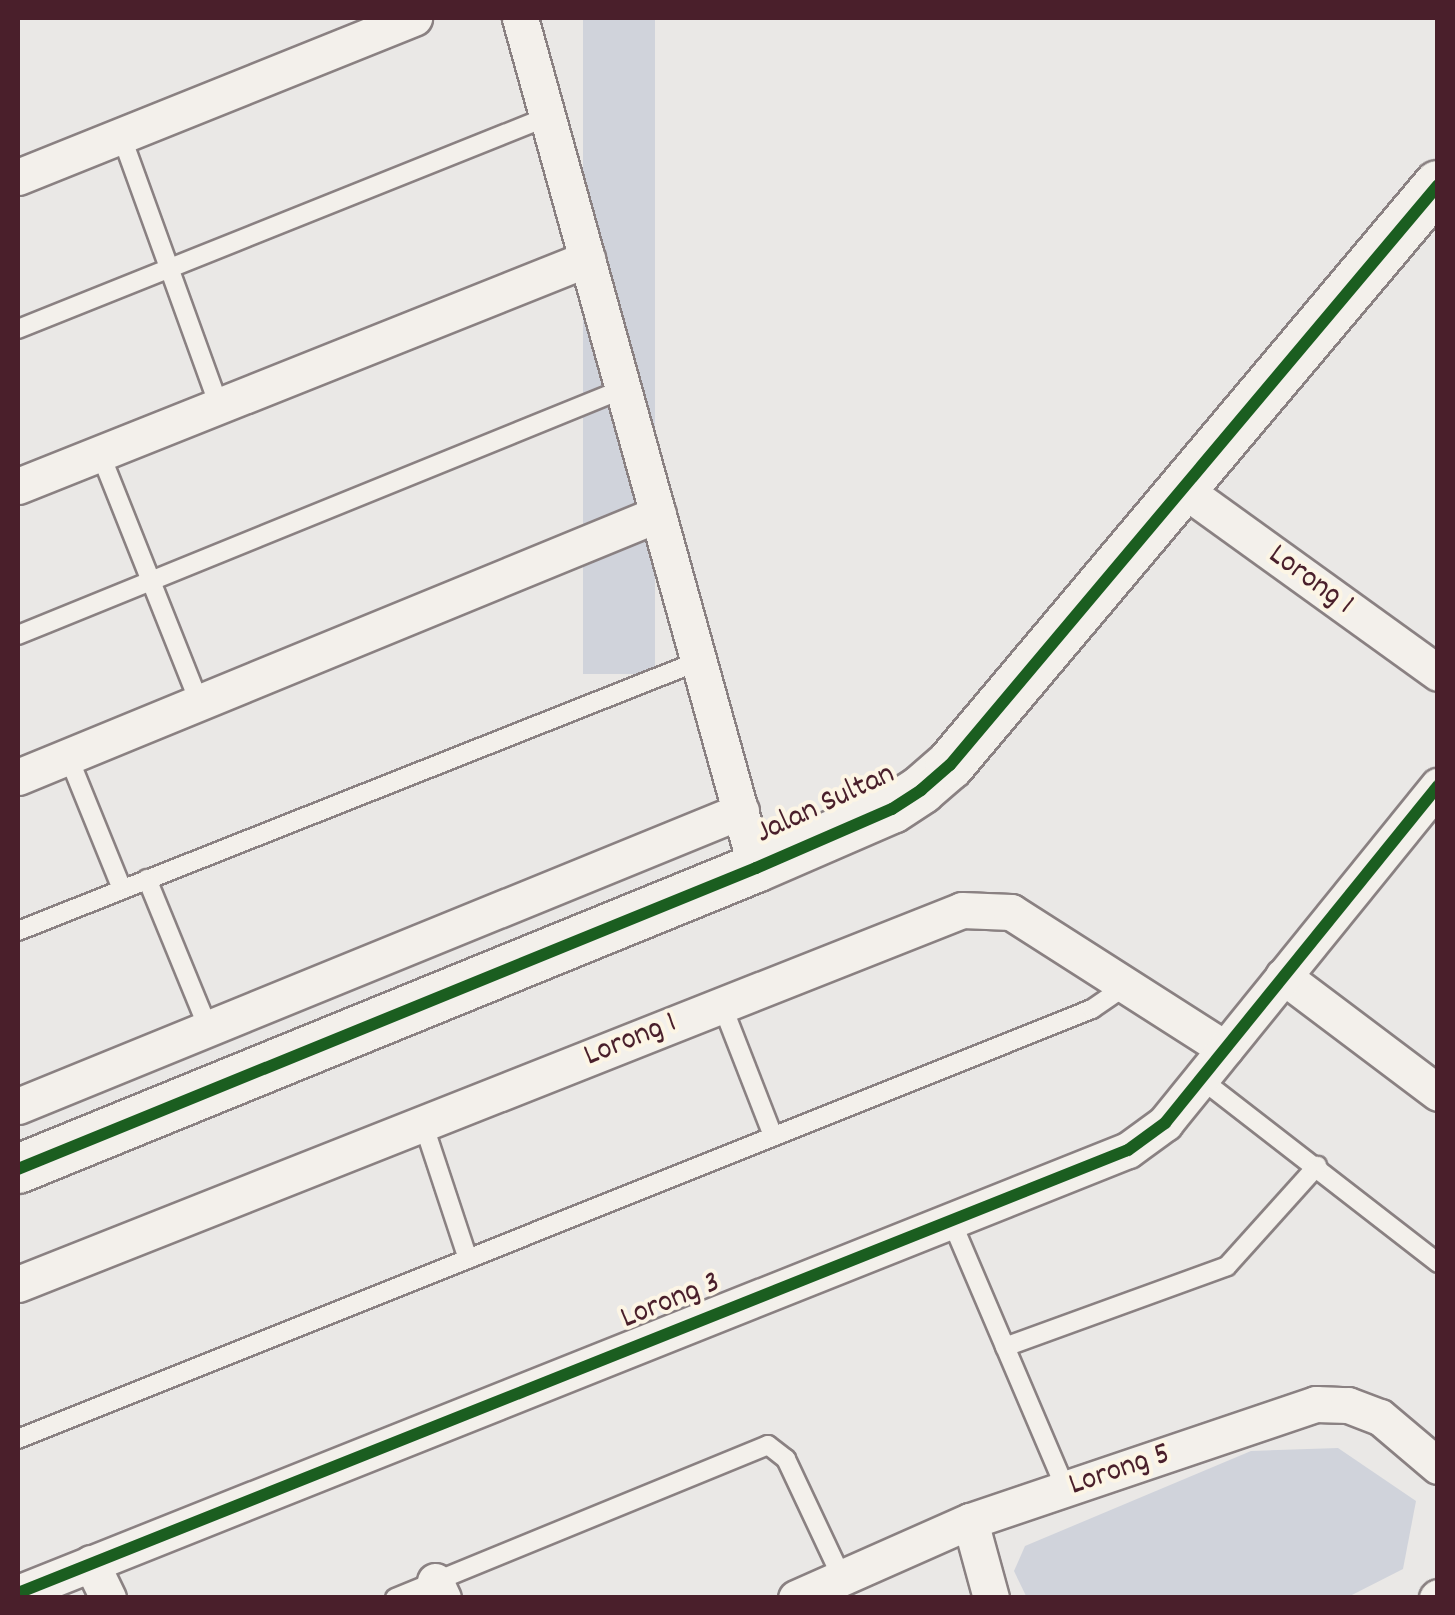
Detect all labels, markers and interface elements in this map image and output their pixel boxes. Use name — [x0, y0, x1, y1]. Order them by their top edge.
street label: Lorong 1 — [1260, 537, 1360, 625]
street label: Jalan Sultan — [751, 756, 901, 854]
street label: Lorong 1 — [579, 1005, 683, 1077]
street label: Lorong 3 — [616, 1265, 726, 1339]
street label: Lorong 5 — [1064, 1436, 1176, 1506]

